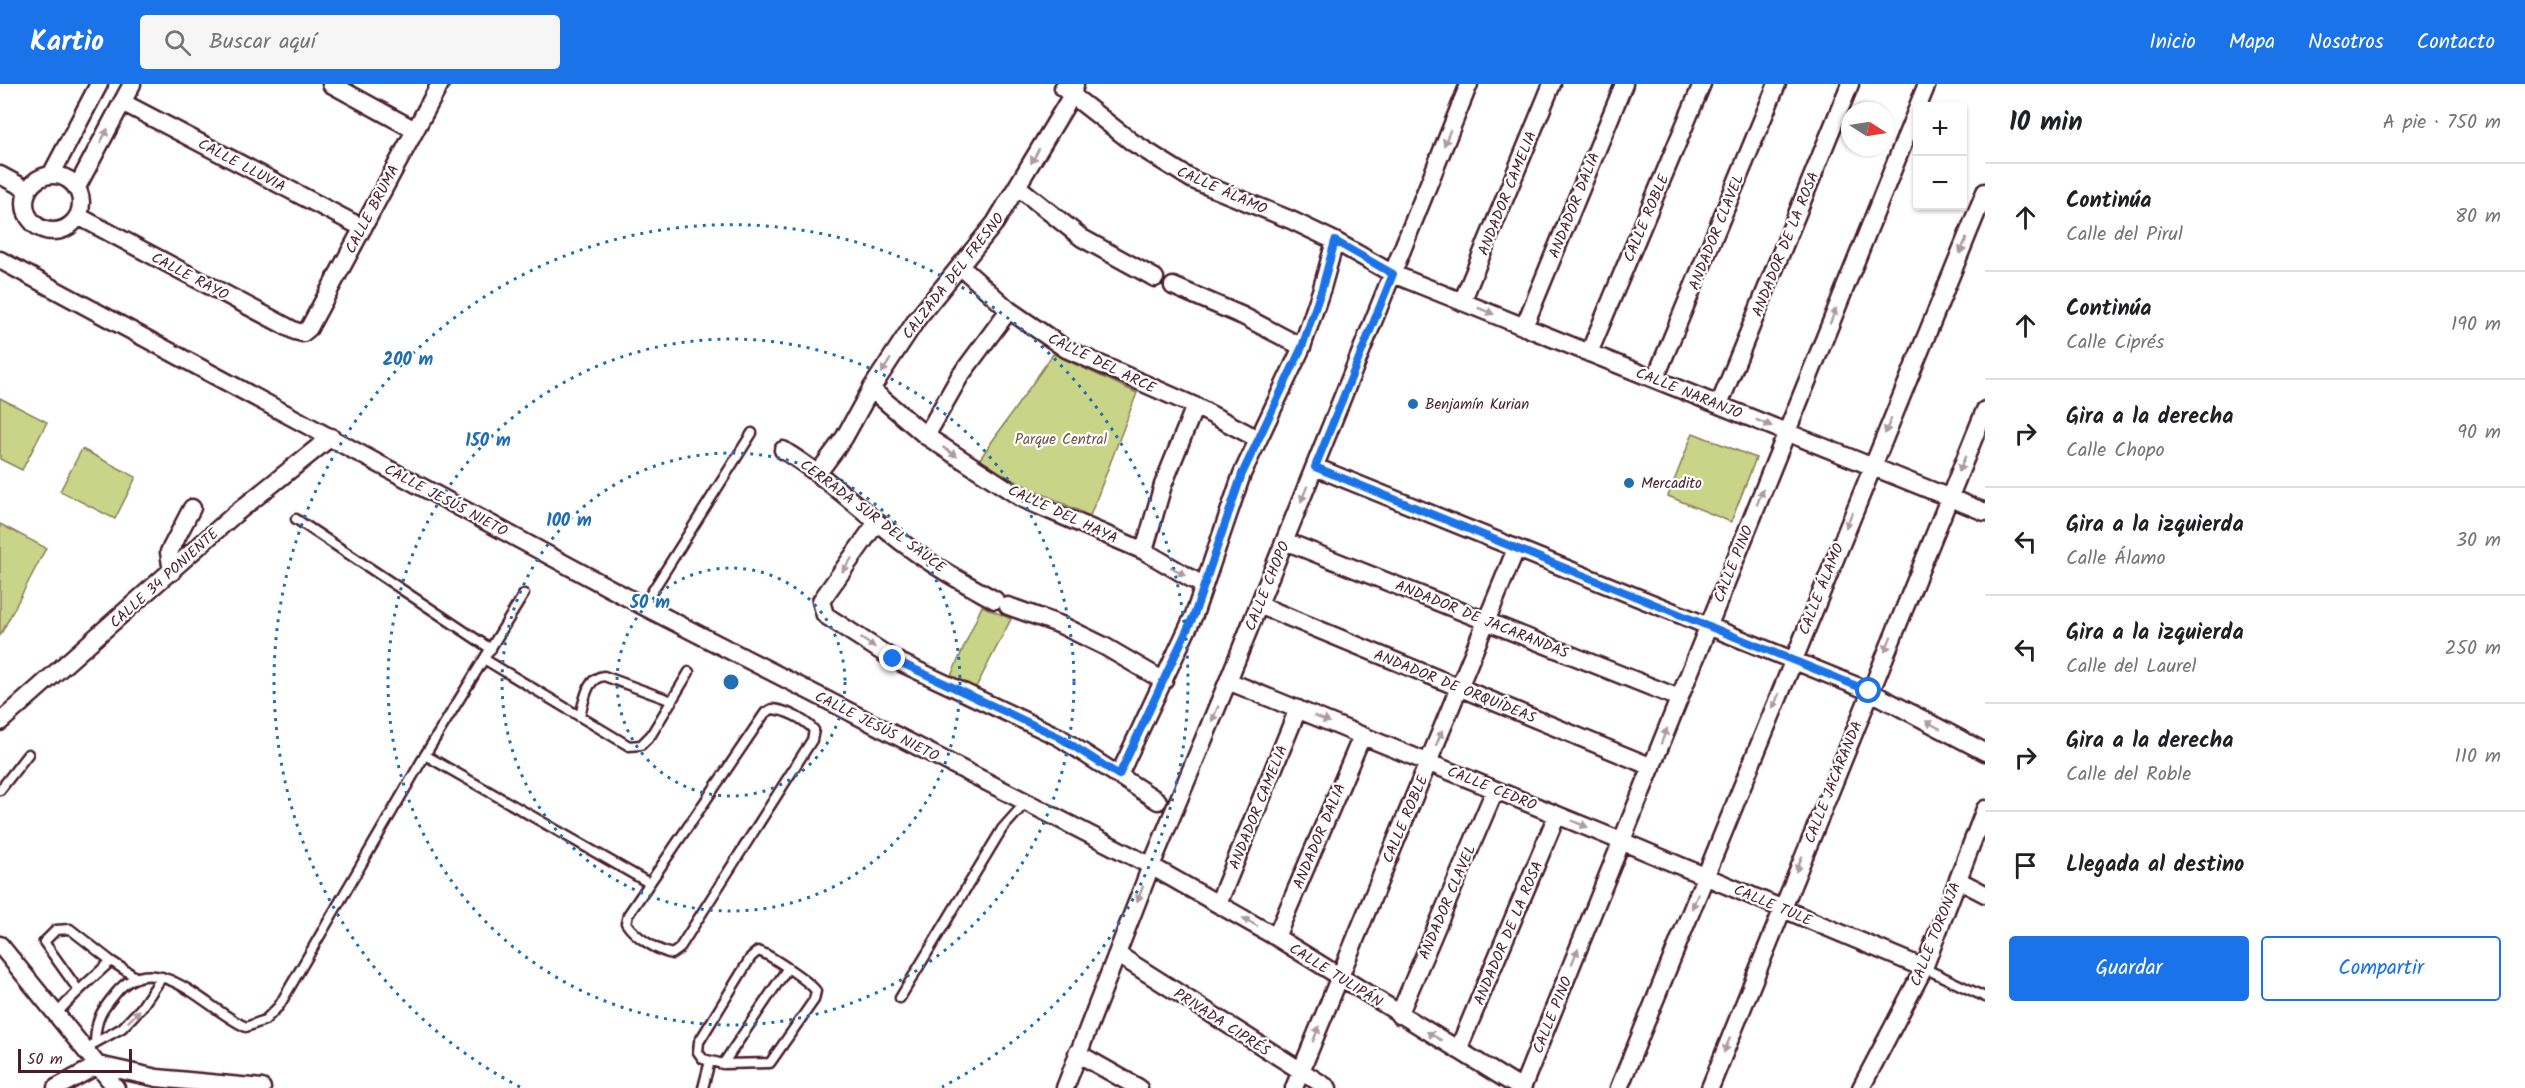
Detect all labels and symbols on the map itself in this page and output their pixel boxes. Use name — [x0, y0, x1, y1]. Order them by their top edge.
north arrow — [1841, 102, 1895, 156]
one-way arrow — [99, 127, 109, 144]
street label: ANDADOR CAMELIA — [1472, 127, 1544, 259]
one-way arrow — [1442, 130, 1452, 148]
street label: CALLE LLUVIA — [193, 133, 290, 199]
one-way arrow — [1030, 148, 1040, 165]
street label: ANDADOR DALIA — [1543, 149, 1607, 262]
street label: CALLE ÁLAMO — [1173, 160, 1271, 222]
street label: CALLE BRUMA — [339, 161, 406, 258]
street label: ANDADOR DE LA ROSA — [1746, 168, 1826, 321]
street label: CALLE ROBLE — [1618, 169, 1677, 266]
street label: ANDADOR CLAVEL — [1683, 171, 1751, 294]
street label: CALZADA DEL FRESNO — [897, 208, 1011, 345]
one-way arrow — [1958, 237, 1967, 255]
street label: CALLE RAYO — [146, 246, 233, 307]
one-way arrow — [1828, 306, 1838, 324]
one-way arrow — [1477, 307, 1495, 317]
street label: CALLE DEL ARCE — [1043, 327, 1161, 401]
text: 200 m — [383, 346, 434, 375]
one-way arrow — [881, 358, 892, 374]
street label: CALLE NARANJO — [1632, 362, 1745, 426]
place label: Benjamín Kurian — [1425, 393, 1529, 417]
marker: Benjamín Kurian — [1406, 397, 1420, 411]
one-way arrow — [1883, 417, 1892, 435]
one-way arrow — [1756, 418, 1774, 428]
text: 150 m — [465, 427, 511, 456]
park label: Parque Central — [1015, 428, 1108, 452]
one-way arrow — [942, 446, 958, 457]
street label: CERRADA SUR DEL SAUCE — [794, 454, 951, 580]
one-way arrow — [1957, 455, 1966, 473]
street label: CALLE JESÚS NIETO — [380, 458, 512, 544]
place label: Mercadito — [1641, 472, 1702, 496]
marker: Mercadito — [1622, 476, 1636, 490]
street label: CALLE DEL HAYA — [1004, 479, 1122, 551]
one-way arrow — [1299, 486, 1309, 504]
one-way arrow — [1755, 487, 1765, 505]
text: 100 m — [546, 507, 592, 536]
one-way arrow — [1844, 512, 1854, 530]
street label: CALLE 34 PONIENTE — [105, 522, 226, 635]
street label: CALLE PINO — [1708, 522, 1760, 607]
street label: CALLE CHOPO — [1239, 538, 1297, 635]
street label: CALLE ÁLAMO — [1793, 540, 1851, 639]
one-way arrow — [841, 556, 853, 572]
one-way arrow — [1170, 566, 1187, 576]
street label: ANDADOR DE JACARANDAS — [1391, 574, 1572, 666]
text: 50 m — [629, 589, 670, 618]
one-way arrow — [1883, 636, 1893, 654]
one-way arrow — [860, 637, 876, 648]
street label: ANDADOR DE ORQUÍDEAS — [1370, 643, 1539, 730]
route end — [879, 645, 905, 671]
centre of rings — [721, 672, 741, 692]
route start — [1855, 677, 1881, 703]
street label: CALLE JESÚS NIETO — [810, 685, 943, 769]
one-way arrow — [1771, 692, 1780, 710]
one-way arrow — [1210, 705, 1219, 723]
one-way arrow — [1313, 714, 1331, 724]
street label: CALLE JACARANDA — [1798, 717, 1869, 847]
one-way arrow — [1925, 720, 1942, 730]
one-way arrow — [1660, 727, 1669, 745]
one-way arrow — [1434, 728, 1444, 746]
street label: ANDADOR CAMELIA — [1223, 741, 1295, 873]
street label: CALLE CEDRO — [1443, 760, 1540, 818]
street label: CALLE ROBLE — [1377, 770, 1436, 867]
street label: ANDADOR DALIA — [1287, 780, 1353, 893]
one-way arrow — [1571, 820, 1589, 829]
street label: ANDADOR CLAVEL — [1413, 841, 1483, 964]
one-way arrow — [1794, 855, 1803, 873]
street label: ANDADOR DE LA ROSA — [1468, 858, 1550, 1009]
street label: CALLE TULE — [1730, 879, 1817, 934]
street label: CALLE TORONJA — [1904, 879, 1968, 990]
one-way arrow — [1135, 885, 1145, 903]
one-way arrow — [1690, 892, 1699, 910]
one-way arrow — [1241, 917, 1258, 927]
street label: CALLE TULIPÁN — [1284, 937, 1387, 1014]
one-way arrow — [1571, 946, 1581, 964]
street label: CALLE PINO — [1527, 973, 1579, 1058]
street label: PRIVADA CIPRÉS — [1168, 983, 1274, 1063]
one-way arrow — [126, 1009, 140, 1023]
one-way arrow — [1311, 1024, 1321, 1042]
one-way arrow — [1426, 1030, 1442, 1041]
one-way arrow — [1722, 1036, 1731, 1054]
scale bar — [18, 1046, 132, 1074]

